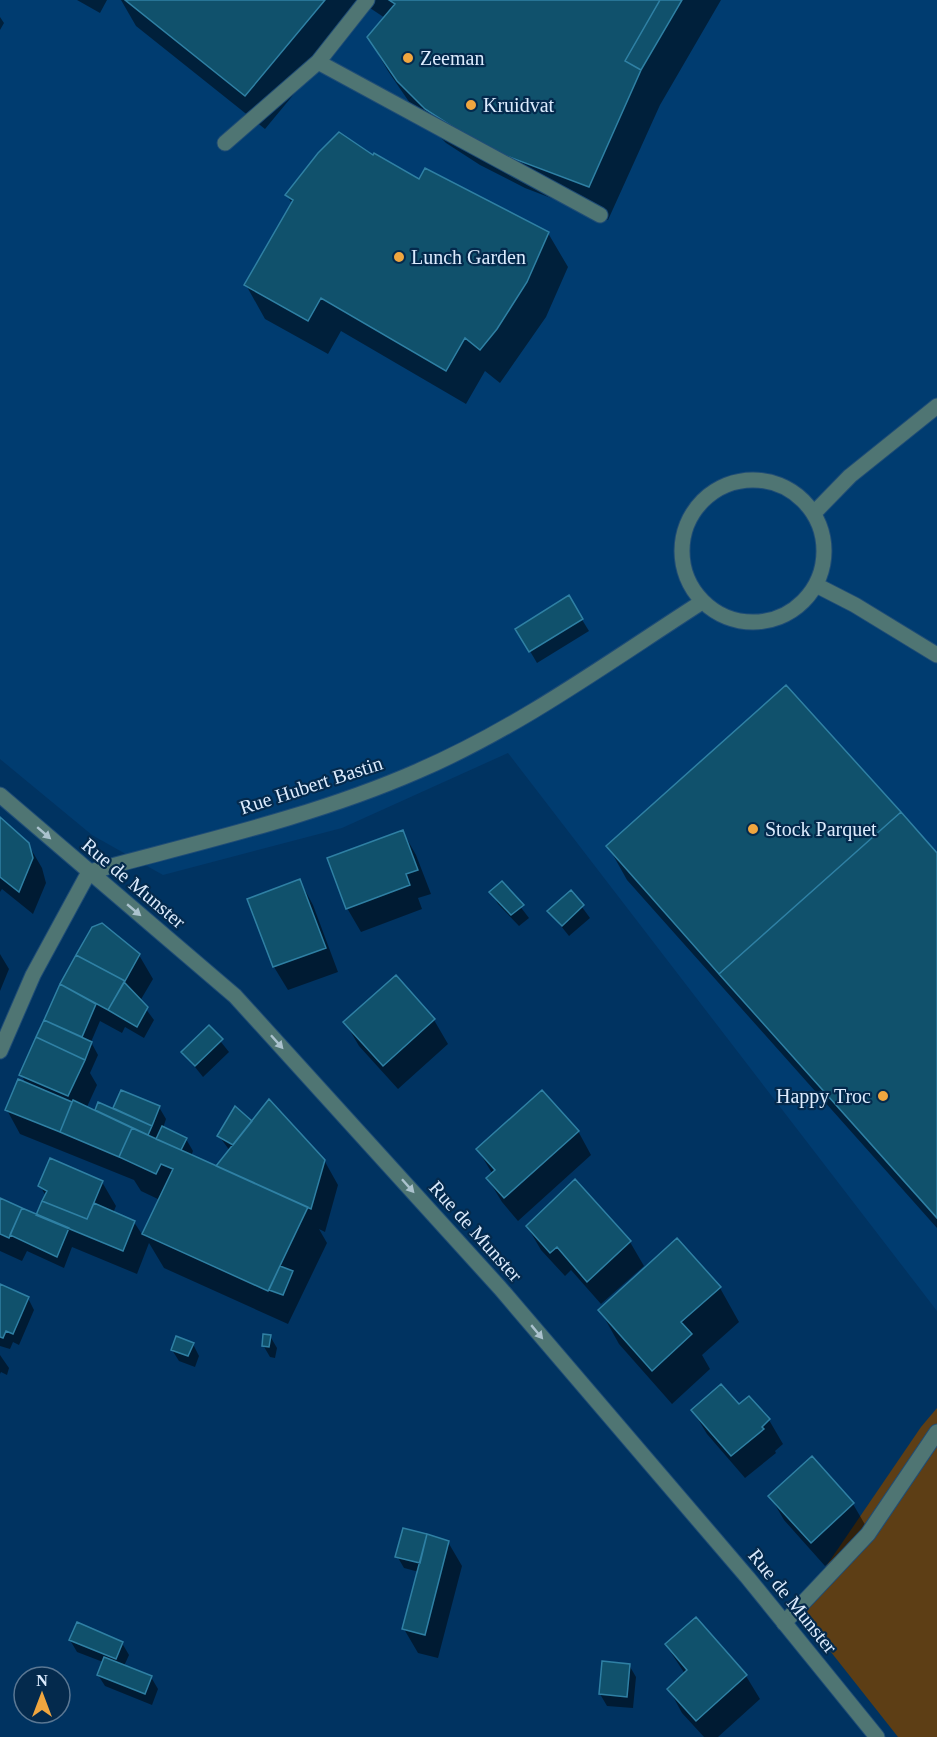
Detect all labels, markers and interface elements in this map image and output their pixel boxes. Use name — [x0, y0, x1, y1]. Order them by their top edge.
place label: Zeeman — [420, 47, 484, 69]
marker: Zeeman — [401, 51, 415, 65]
place label: Kruidvat — [483, 94, 555, 116]
marker: Kruidvat — [464, 98, 478, 112]
place label: Lunch Garden — [411, 246, 526, 268]
marker: Lunch Garden — [392, 250, 406, 264]
street label: Rue Hubert Bastin — [237, 752, 385, 818]
place label: Stock Parquet — [765, 818, 877, 841]
marker: Stock Parquet — [746, 822, 760, 836]
one-way arrow — [36, 826, 51, 839]
street label: Rue de Munster — [78, 834, 190, 933]
one-way arrow — [126, 903, 141, 916]
one-way arrow — [270, 1034, 283, 1049]
place label: Happy Troc — [776, 1085, 871, 1108]
marker: Happy Troc — [876, 1089, 890, 1103]
street label: Rue de Munster — [425, 1176, 527, 1286]
one-way arrow — [401, 1179, 415, 1194]
one-way arrow — [531, 1324, 544, 1340]
street label: Rue de Munster — [744, 1544, 842, 1658]
north arrow — [12, 1665, 72, 1725]
text: N — [36, 1672, 48, 1689]

